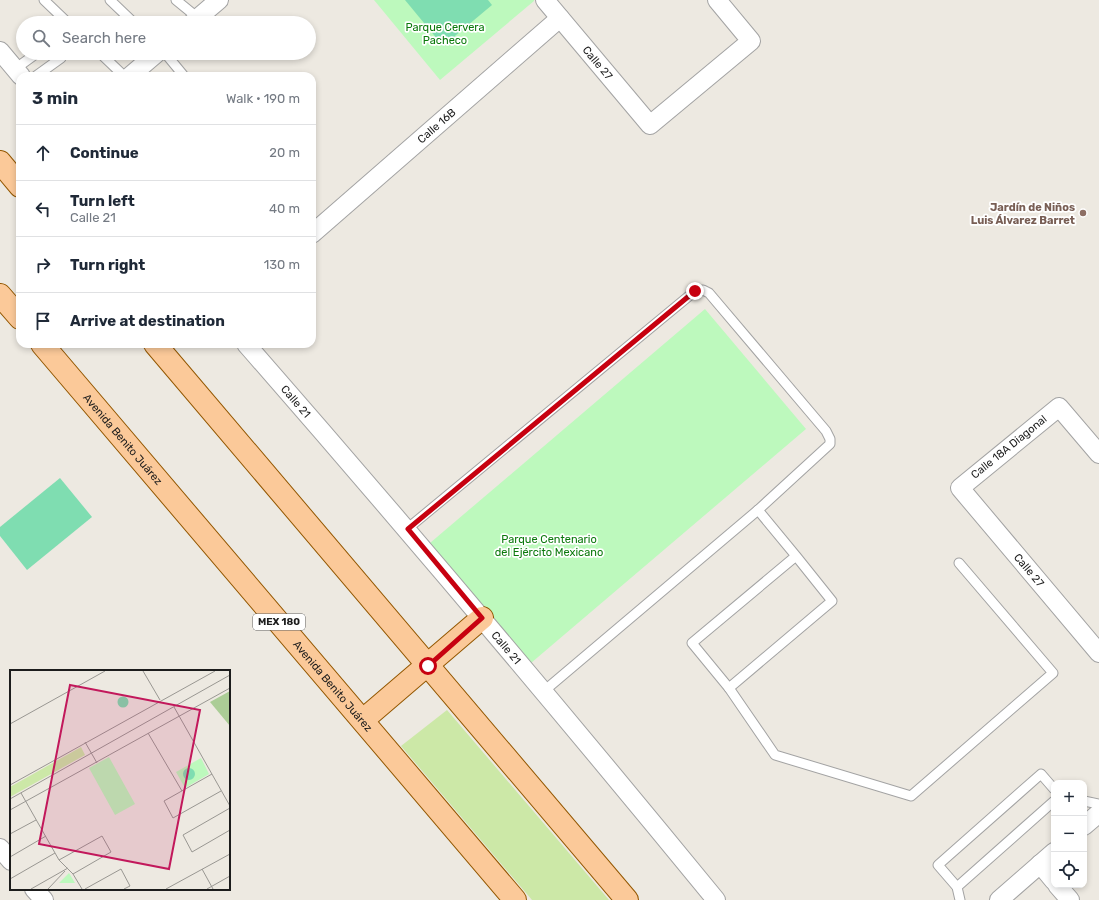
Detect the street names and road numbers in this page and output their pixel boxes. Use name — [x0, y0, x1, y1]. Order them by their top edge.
street label: Calle 27 — [580, 43, 616, 82]
street label: Calle 16B — [415, 106, 458, 146]
street label: Calle 21 — [278, 382, 314, 420]
street label: Avenida Benito Juárez — [81, 391, 166, 488]
street label: Calle 18A Diagonal — [969, 412, 1049, 482]
street label: Calle 27 — [1011, 551, 1047, 590]
road number: MEX 180 — [253, 614, 305, 630]
street label: Calle 21 — [489, 629, 524, 667]
street label: Avenida Benito Juárez — [291, 638, 376, 734]

